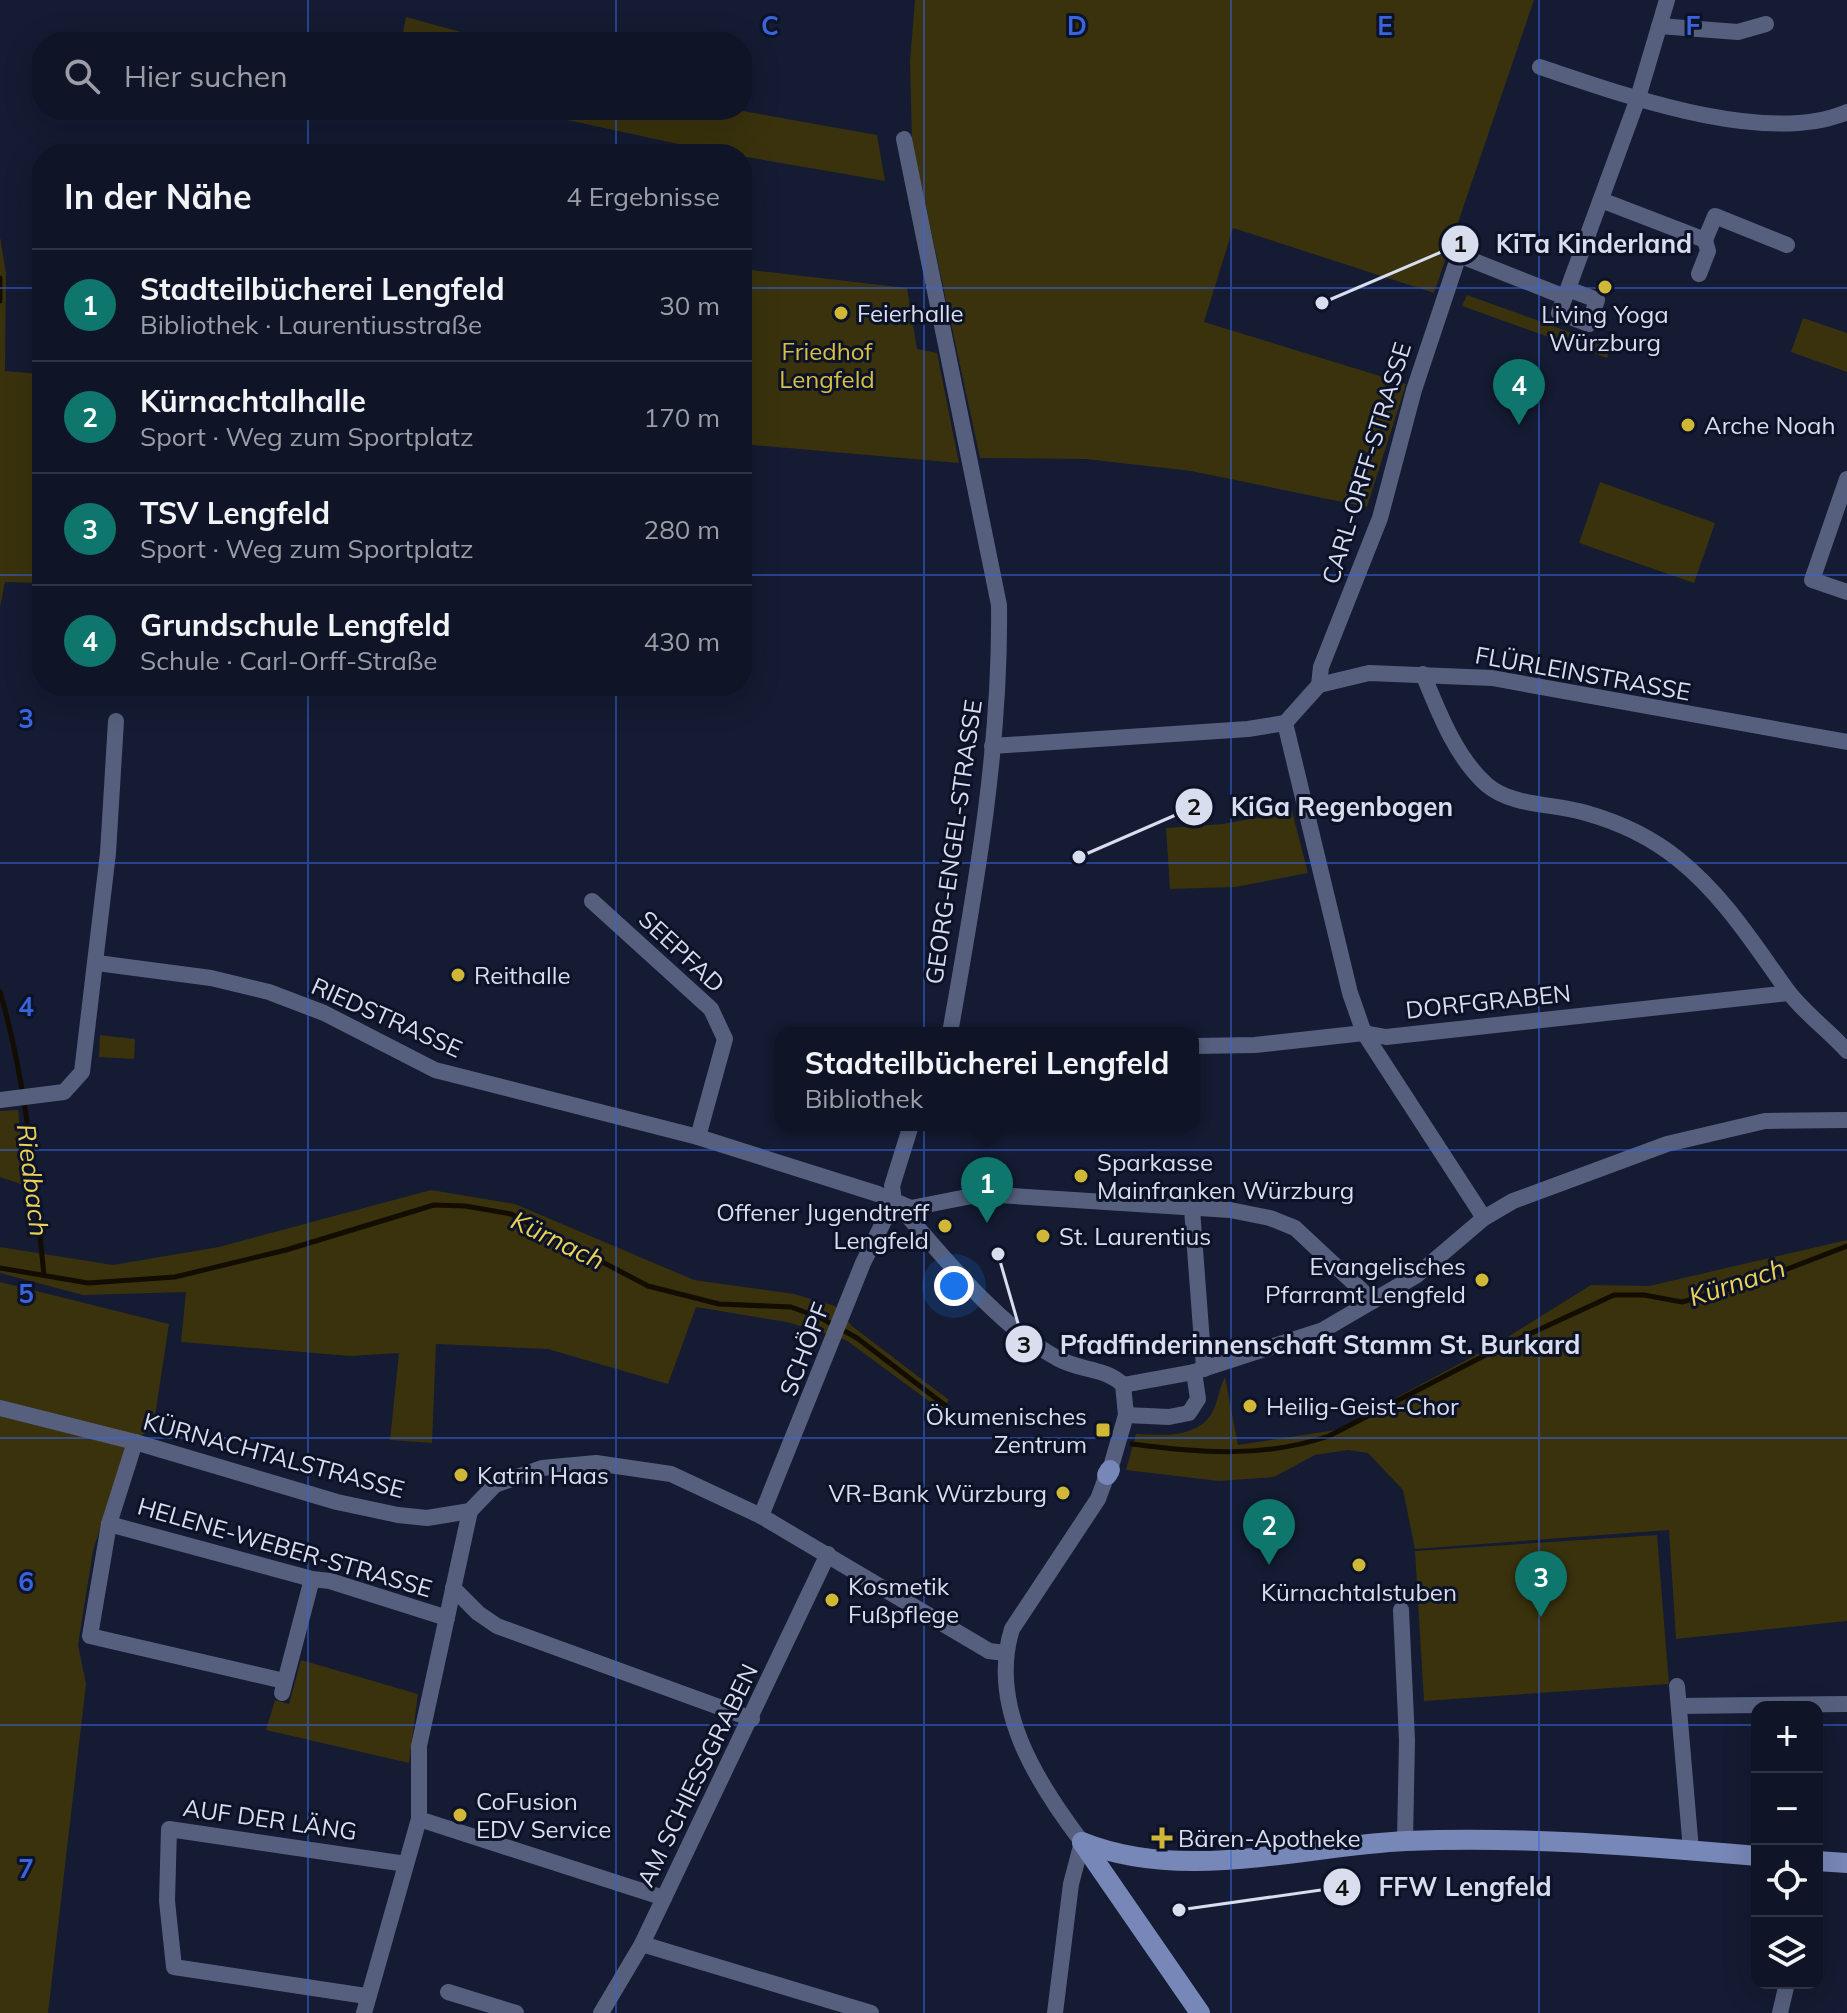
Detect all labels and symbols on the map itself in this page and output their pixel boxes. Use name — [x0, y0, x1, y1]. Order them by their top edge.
text: C — [761, 9, 779, 42]
text: D — [1067, 9, 1087, 42]
text: E — [1377, 9, 1393, 42]
text: F — [1686, 9, 1701, 42]
callout: KiTa Kinderland — [1440, 219, 1708, 269]
text: KiTa Kinderland — [1496, 227, 1692, 260]
text: 1 — [1453, 228, 1467, 258]
marker: Living Yoga Würzburg — [1596, 278, 1614, 296]
place label: Feierhalle — [857, 298, 964, 328]
place label: Living Yoga Würzburg — [1541, 299, 1669, 357]
marker: Feierhalle — [832, 304, 850, 322]
park label: Friedhof Lengfeld — [779, 336, 875, 394]
street label: CARL-ORFF-STRASSE — [1315, 338, 1417, 588]
pin: 4 — [1493, 359, 1545, 425]
place label: Arche Noah — [1704, 410, 1836, 440]
marker: Arche Noah — [1679, 416, 1697, 434]
street label: FLÜRLEINSTRASSE — [1473, 639, 1693, 707]
street label: GEORG-ENGEL-STRASSE — [918, 698, 988, 986]
text: 3 — [18, 702, 34, 735]
callout: KiGa Regenbogen — [1174, 782, 1469, 832]
text: KiGa Regenbogen — [1231, 790, 1453, 823]
text: 2 — [1187, 791, 1201, 821]
street label: SEEPFAD — [633, 904, 731, 998]
place label: Reithalle — [474, 960, 570, 990]
marker: Reithalle — [449, 966, 467, 984]
street label: RIEDSTRASSE — [307, 970, 467, 1064]
street label: DORFGRABEN — [1404, 977, 1572, 1025]
text: 4 — [18, 990, 34, 1023]
water label: Riedbach — [10, 1122, 56, 1238]
place label: Sparkasse Mainfranken Würzburg — [1097, 1147, 1354, 1205]
pin: 1 — [961, 1157, 1013, 1223]
marker: Sparkasse Mainfranken Würzburg — [1072, 1167, 1090, 1185]
place label: Offener Jugendtreff Lengfeld — [716, 1197, 930, 1255]
water label: Kürnach — [506, 1203, 610, 1277]
marker: Offener Jugendtreff Lengfeld — [936, 1217, 954, 1235]
place label: St. Laurentius — [1059, 1221, 1211, 1251]
marker: St. Laurentius — [1034, 1227, 1052, 1245]
place label: Evangelisches Pfarramt Lengfeld — [1265, 1251, 1466, 1309]
water label: Kürnach — [1685, 1251, 1789, 1313]
your location — [934, 1266, 974, 1306]
marker: Evangelisches Pfarramt Lengfeld — [1473, 1271, 1491, 1289]
text: 5 — [18, 1277, 34, 1310]
street label: SCHÖPF — [773, 1298, 835, 1400]
callout: Pfadfinderinnenschaft Stamm St. Burkard — [1004, 1319, 1596, 1369]
text: Pfadfinderinnenschaft Stamm St. Burkard — [1060, 1328, 1580, 1361]
text: 3 — [1017, 1329, 1031, 1359]
place label: Heilig-Geist-Chor — [1266, 1391, 1459, 1421]
marker: Heilig-Geist-Chor — [1241, 1397, 1259, 1415]
place label: Ökumenisches Zentrum — [926, 1401, 1087, 1459]
street label: KÜRNACHTALSTRASSE — [140, 1406, 408, 1504]
marker: Ökumenisches Zentrum — [1094, 1421, 1112, 1439]
place label: Katrin Haas — [477, 1460, 609, 1490]
marker: Katrin Haas — [452, 1466, 470, 1484]
place label: VR-Bank Würzburg — [829, 1478, 1047, 1508]
marker: VR-Bank Würzburg — [1054, 1484, 1072, 1502]
street label: HELENE-WEBER-STRASSE — [134, 1491, 436, 1603]
pin: 2 — [1243, 1499, 1295, 1565]
pin: 3 — [1515, 1551, 1567, 1617]
marker: Kürnachtalstuben — [1350, 1556, 1368, 1574]
text: 6 — [18, 1565, 34, 1598]
place label: Kosmetik Fußpflege — [848, 1571, 959, 1629]
place label: Kürnachtalstuben — [1261, 1577, 1457, 1607]
marker: Kosmetik Fußpflege — [823, 1591, 841, 1609]
street label: AM SCHIESSGRABEN — [630, 1659, 764, 1891]
place label: CoFusion EDV Service — [476, 1786, 611, 1844]
street label: AUF DER LÄNG — [181, 1792, 359, 1846]
marker: CoFusion EDV Service — [451, 1806, 469, 1824]
place label: Bären-Apotheke — [1178, 1823, 1360, 1853]
marker: Bären-Apotheke — [1153, 1829, 1171, 1847]
text: 7 — [18, 1852, 34, 1885]
callout: FFW Lengfeld — [1322, 1862, 1567, 1912]
text: FFW Lengfeld — [1378, 1870, 1552, 1903]
text: 4 — [1335, 1872, 1349, 1902]

